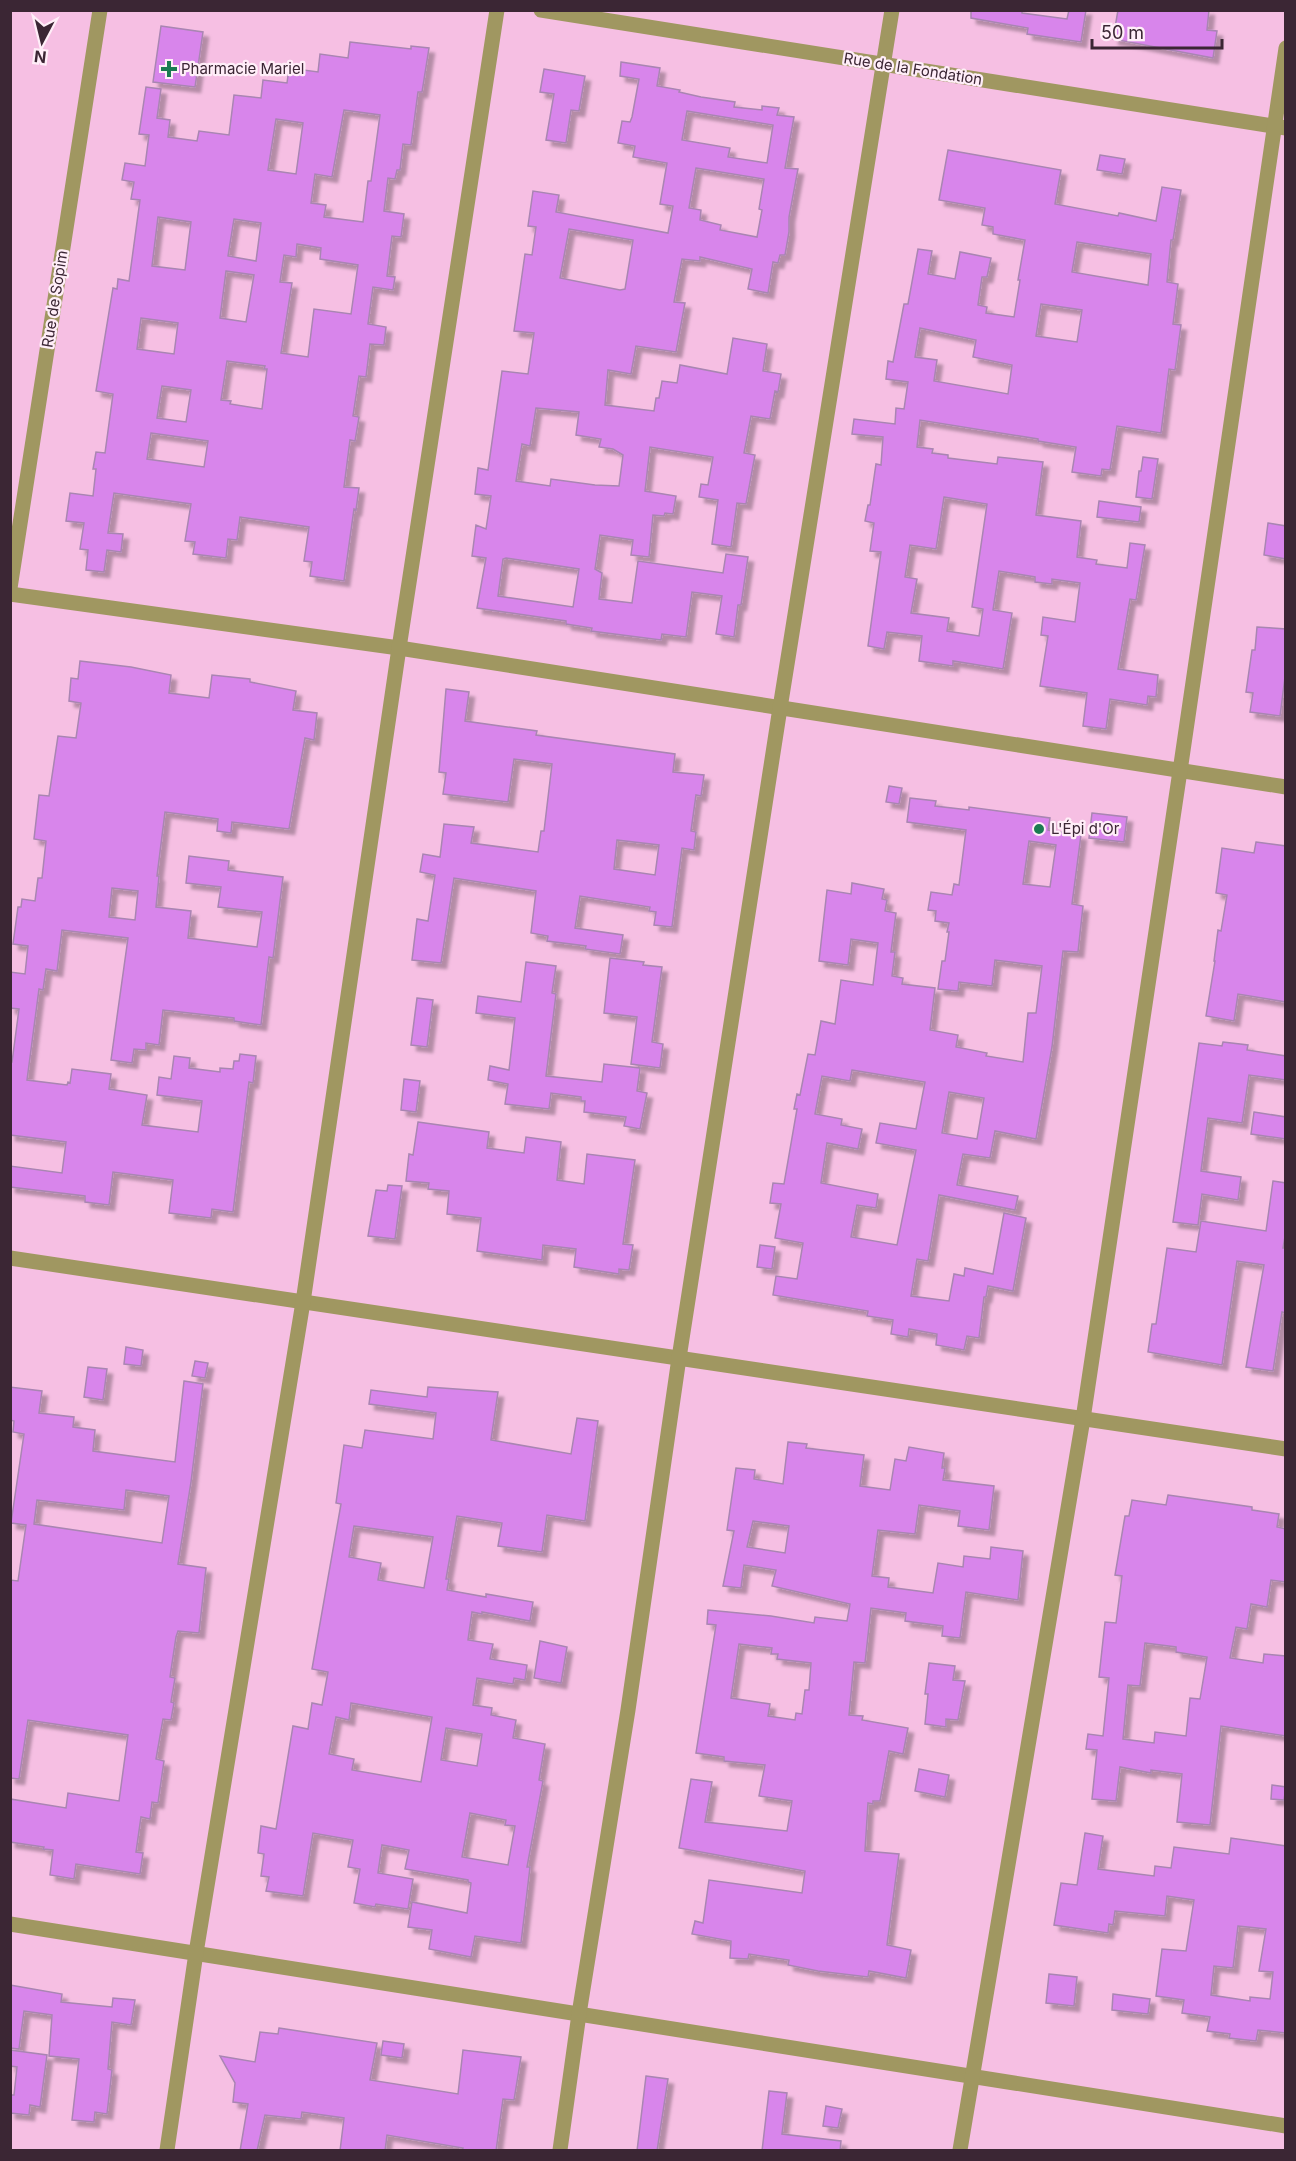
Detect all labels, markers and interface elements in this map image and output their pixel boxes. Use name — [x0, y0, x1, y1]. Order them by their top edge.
north arrow — [12, 12, 72, 72]
scale bar — [1092, 12, 1222, 50]
text: 50 m — [1101, 22, 1144, 43]
text: N — [33, 46, 47, 68]
street label: Rue de la Fondation — [842, 48, 984, 89]
place label: Pharmacie Mariel — [181, 59, 304, 78]
marker: Pharmacie Mariel — [162, 62, 176, 76]
street label: Rue de Sopim — [37, 249, 72, 349]
place label: L'Épi d'Or — [1051, 819, 1120, 838]
marker: L'Épi d'Or — [1032, 822, 1046, 836]

